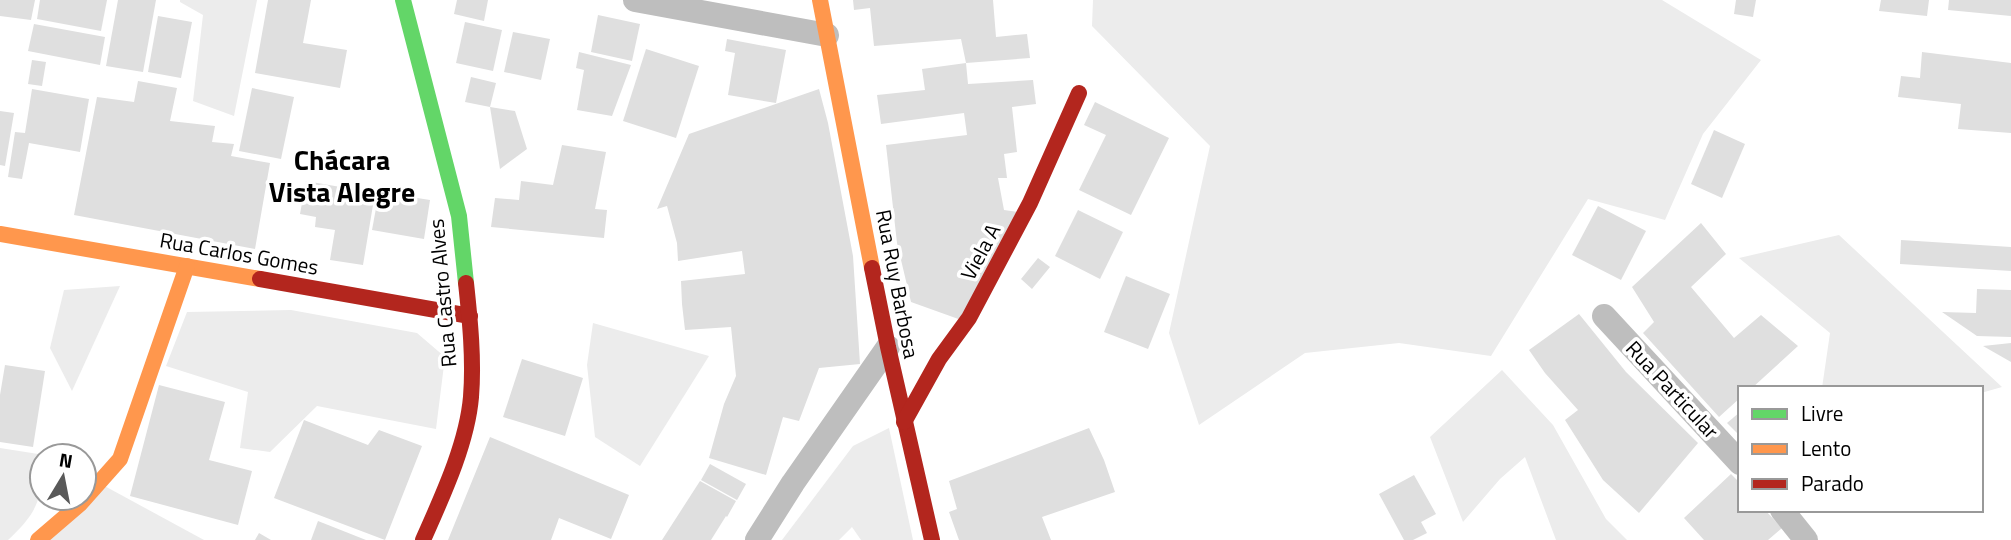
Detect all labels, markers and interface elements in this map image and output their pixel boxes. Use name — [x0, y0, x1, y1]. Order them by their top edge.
district label: Chácara Vista Alegre — [269, 138, 415, 213]
street label: Rua Ruy Barbosa — [868, 207, 928, 361]
street label: Viela A — [952, 217, 1009, 286]
street label: Rua Castro Alves — [420, 218, 464, 369]
street label: Rua Carlos Gomes — [157, 223, 321, 283]
street label: Rua Particular — [1619, 333, 1727, 446]
legend — [1738, 386, 1983, 512]
text: Livre — [1801, 397, 1843, 429]
text: Lento — [1801, 432, 1851, 464]
north arrow — [28, 442, 98, 512]
text: N — [57, 444, 75, 475]
text: Parado — [1801, 467, 1864, 499]

